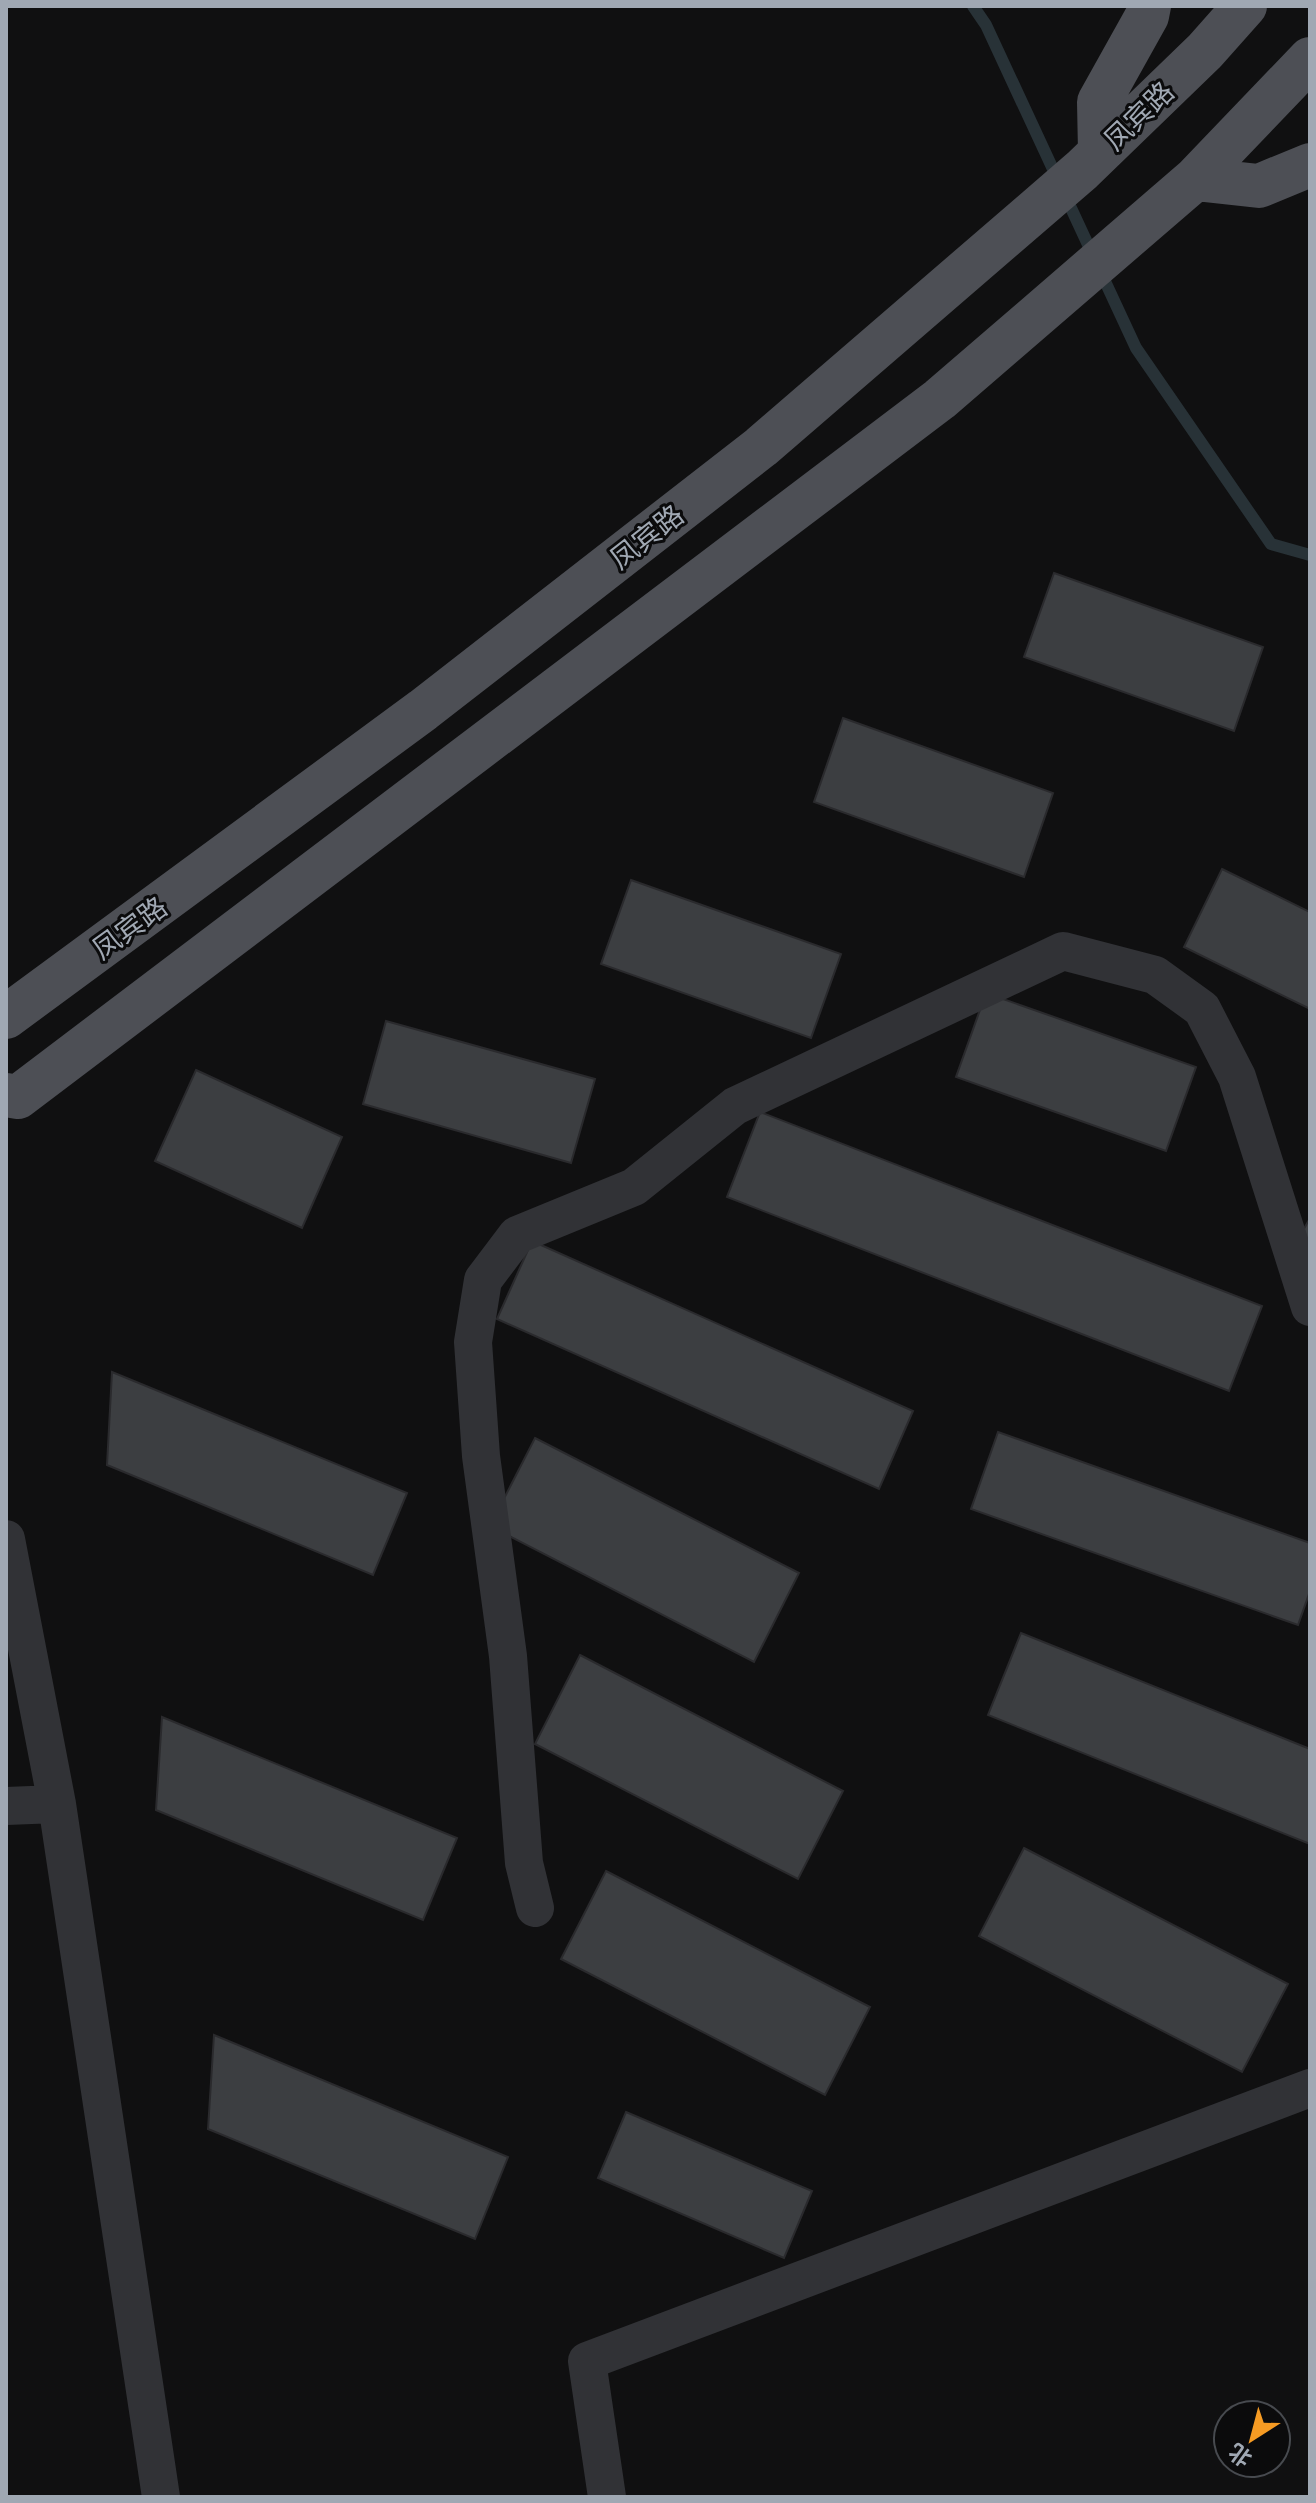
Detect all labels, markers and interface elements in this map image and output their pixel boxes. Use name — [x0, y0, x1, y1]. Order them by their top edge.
street label: 凤宾路 — [1096, 74, 1180, 156]
street label: 凤宾路 — [602, 497, 690, 575]
street label: 凤宾路 — [85, 889, 173, 965]
north arrow — [1212, 2399, 1292, 2479]
text: 北 — [1223, 2438, 1257, 2473]

